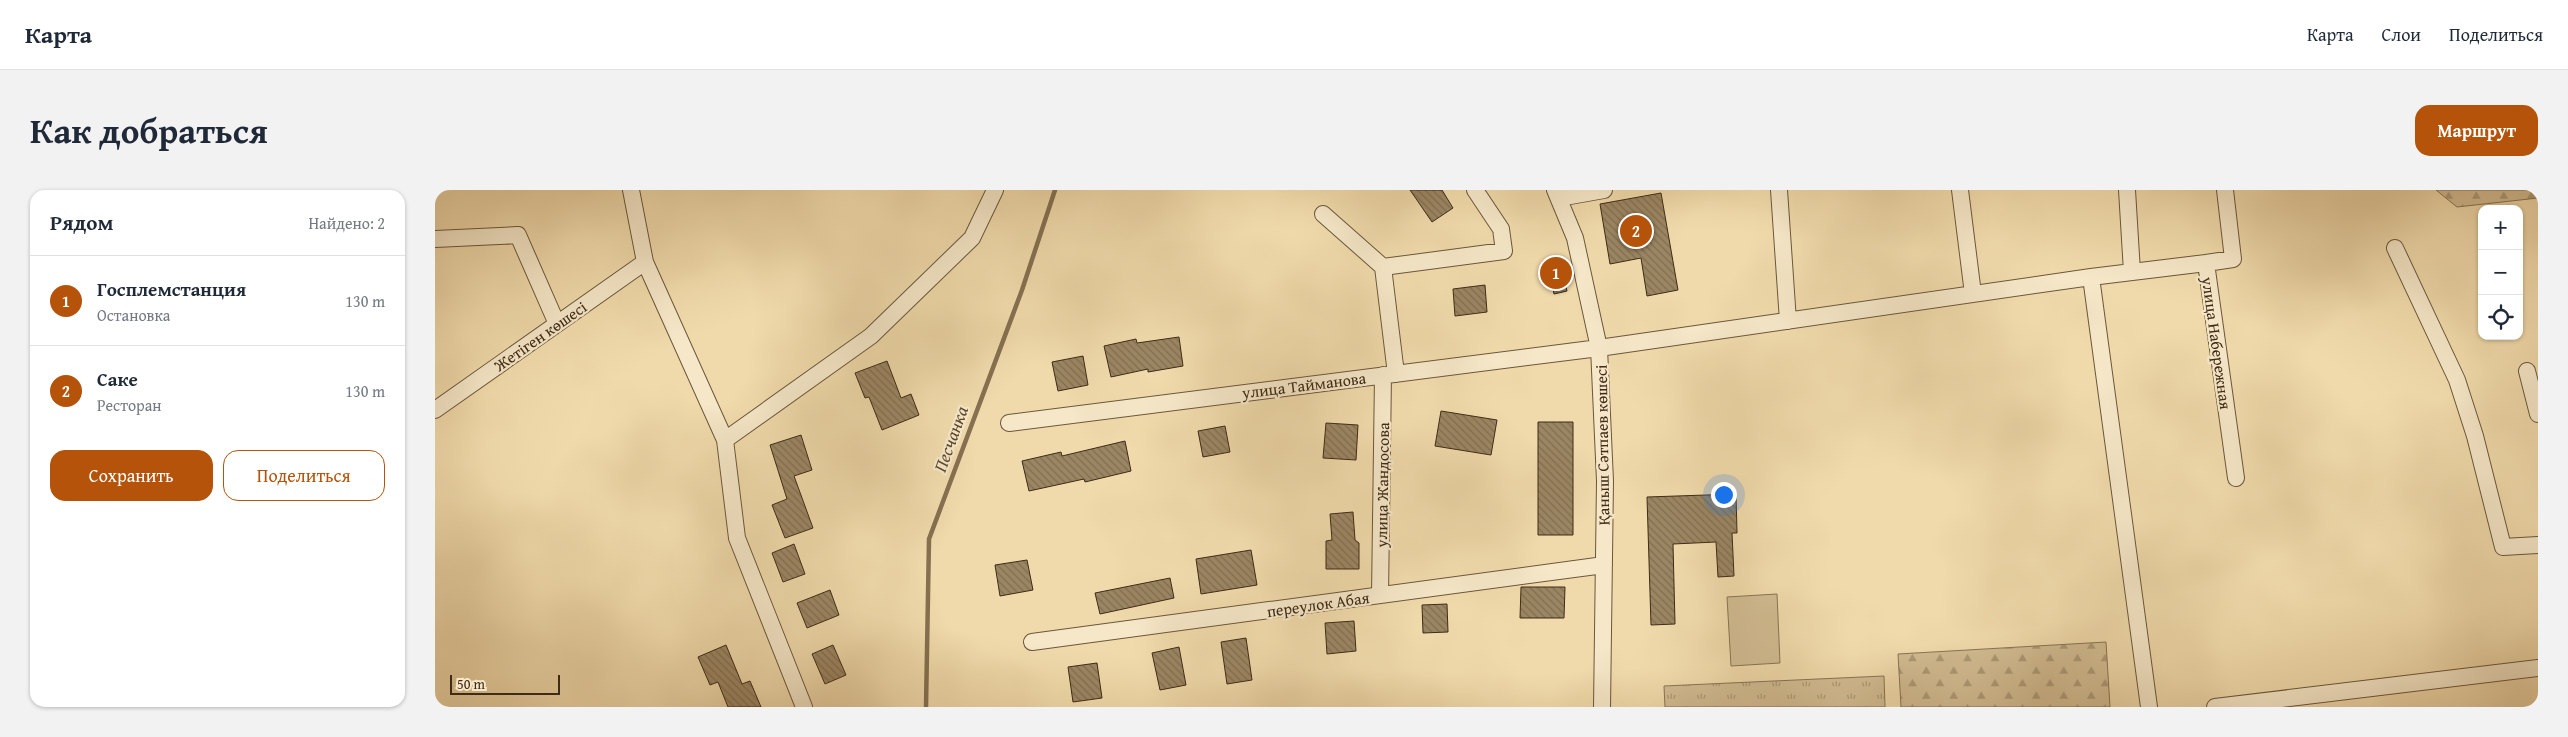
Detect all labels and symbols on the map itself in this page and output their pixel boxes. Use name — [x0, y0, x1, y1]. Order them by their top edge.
pin: 2 — [1620, 212, 1652, 250]
pin: 1 — [1540, 254, 1572, 292]
street label: улица Набережная — [2196, 274, 2238, 411]
street label: Жетіген көшесі — [488, 295, 592, 378]
street label: Қаныш Сәтпаев көшесі — [1589, 364, 1615, 526]
street label: улица Тайманова — [1240, 365, 1368, 405]
water label: Песчанка — [926, 401, 975, 476]
street label: улица Жандосова — [1369, 422, 1395, 549]
your location — [1711, 482, 1737, 508]
street label: переулок Абая — [1265, 585, 1371, 623]
scale bar — [450, 672, 560, 695]

